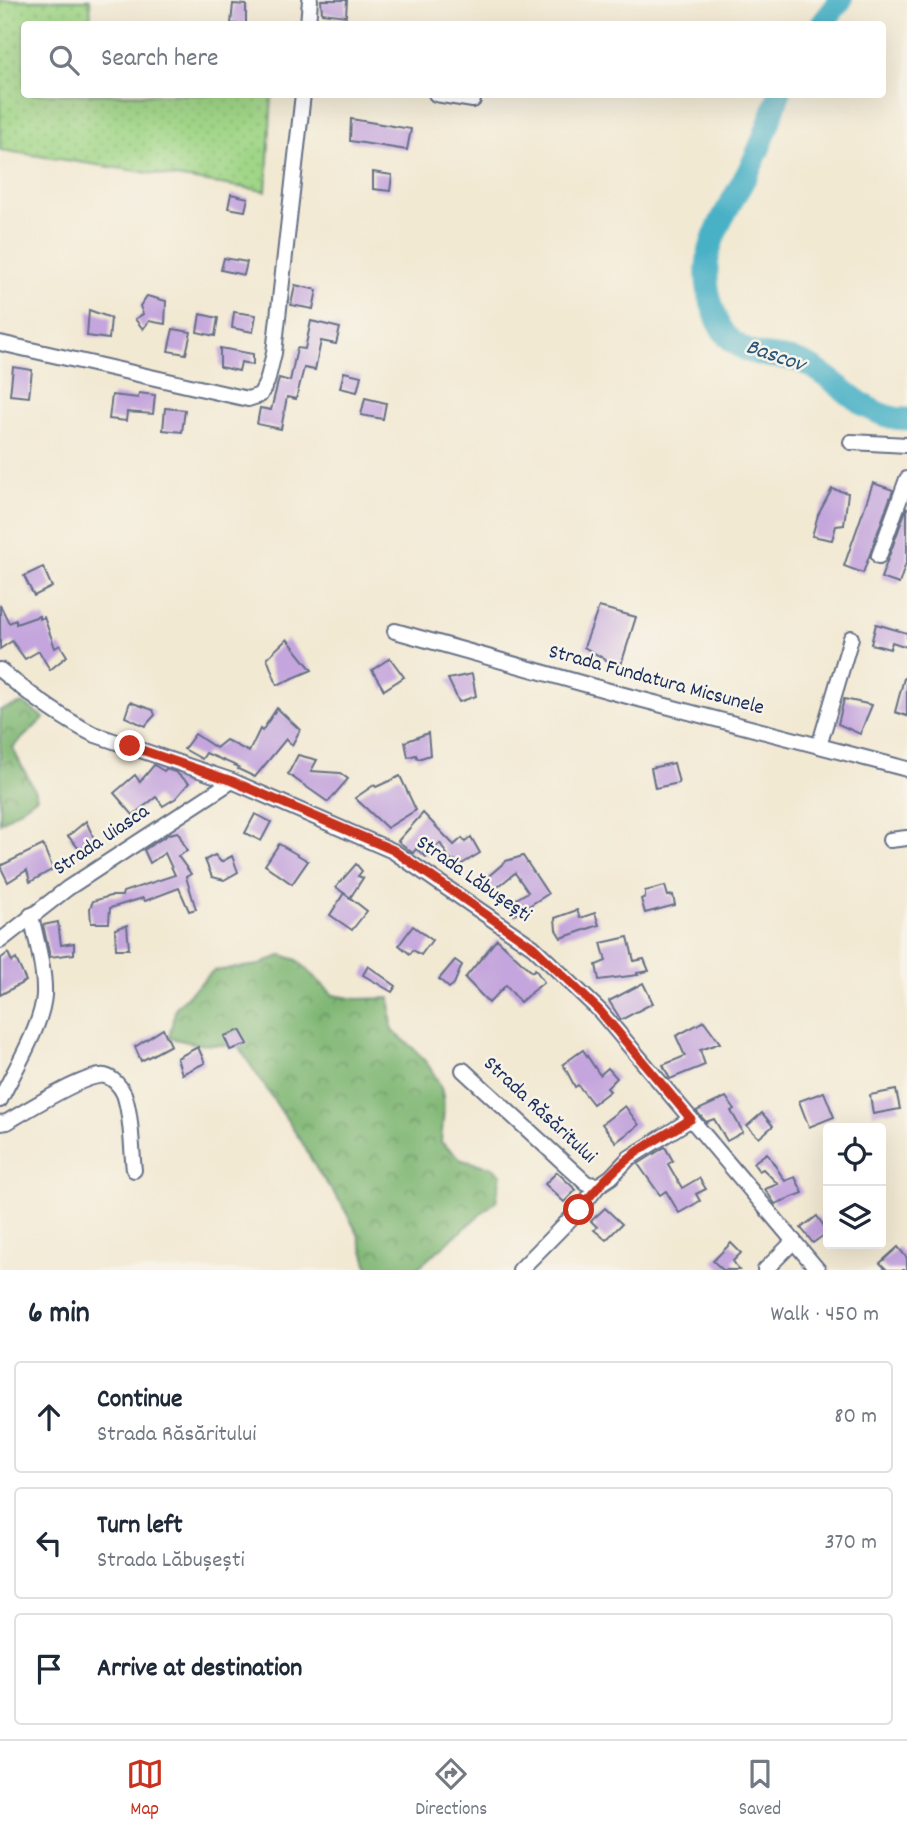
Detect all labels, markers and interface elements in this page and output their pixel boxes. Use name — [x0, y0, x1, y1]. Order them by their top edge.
search box — [21, 21, 886, 98]
icon: search — [45, 41, 83, 79]
text: Search here — [101, 41, 219, 78]
water label: Bascov — [741, 332, 811, 383]
street label: Strada Fundatura Micsunele — [545, 638, 767, 724]
route end — [114, 730, 145, 761]
street label: Strada Uiasca — [48, 797, 157, 884]
street label: Strada Lăbușești — [409, 829, 537, 931]
street label: Strada Răsăritului — [476, 1050, 603, 1172]
map controls — [823, 1123, 886, 1249]
button: locate — [823, 1123, 886, 1186]
button: layers — [823, 1186, 886, 1249]
route start — [563, 1194, 594, 1225]
text: 6 min — [28, 1294, 90, 1337]
text: Walk · 450 m — [771, 1299, 879, 1332]
text: Continue — [97, 1382, 182, 1419]
icon: ahead — [30, 1398, 68, 1436]
text: 80 m — [834, 1401, 877, 1434]
text: Strada Răsăritului — [97, 1419, 256, 1452]
text: Turn left — [97, 1508, 183, 1545]
icon: left — [30, 1524, 68, 1562]
text: 370 m — [824, 1527, 877, 1560]
text: Strada Lăbușești — [97, 1545, 245, 1578]
icon: arrive — [30, 1650, 68, 1688]
text: Arrive at destination — [97, 1651, 302, 1688]
tab: Map — [126, 1755, 164, 1824]
tab: Directions — [415, 1755, 487, 1824]
tab: Saved — [739, 1755, 781, 1824]

